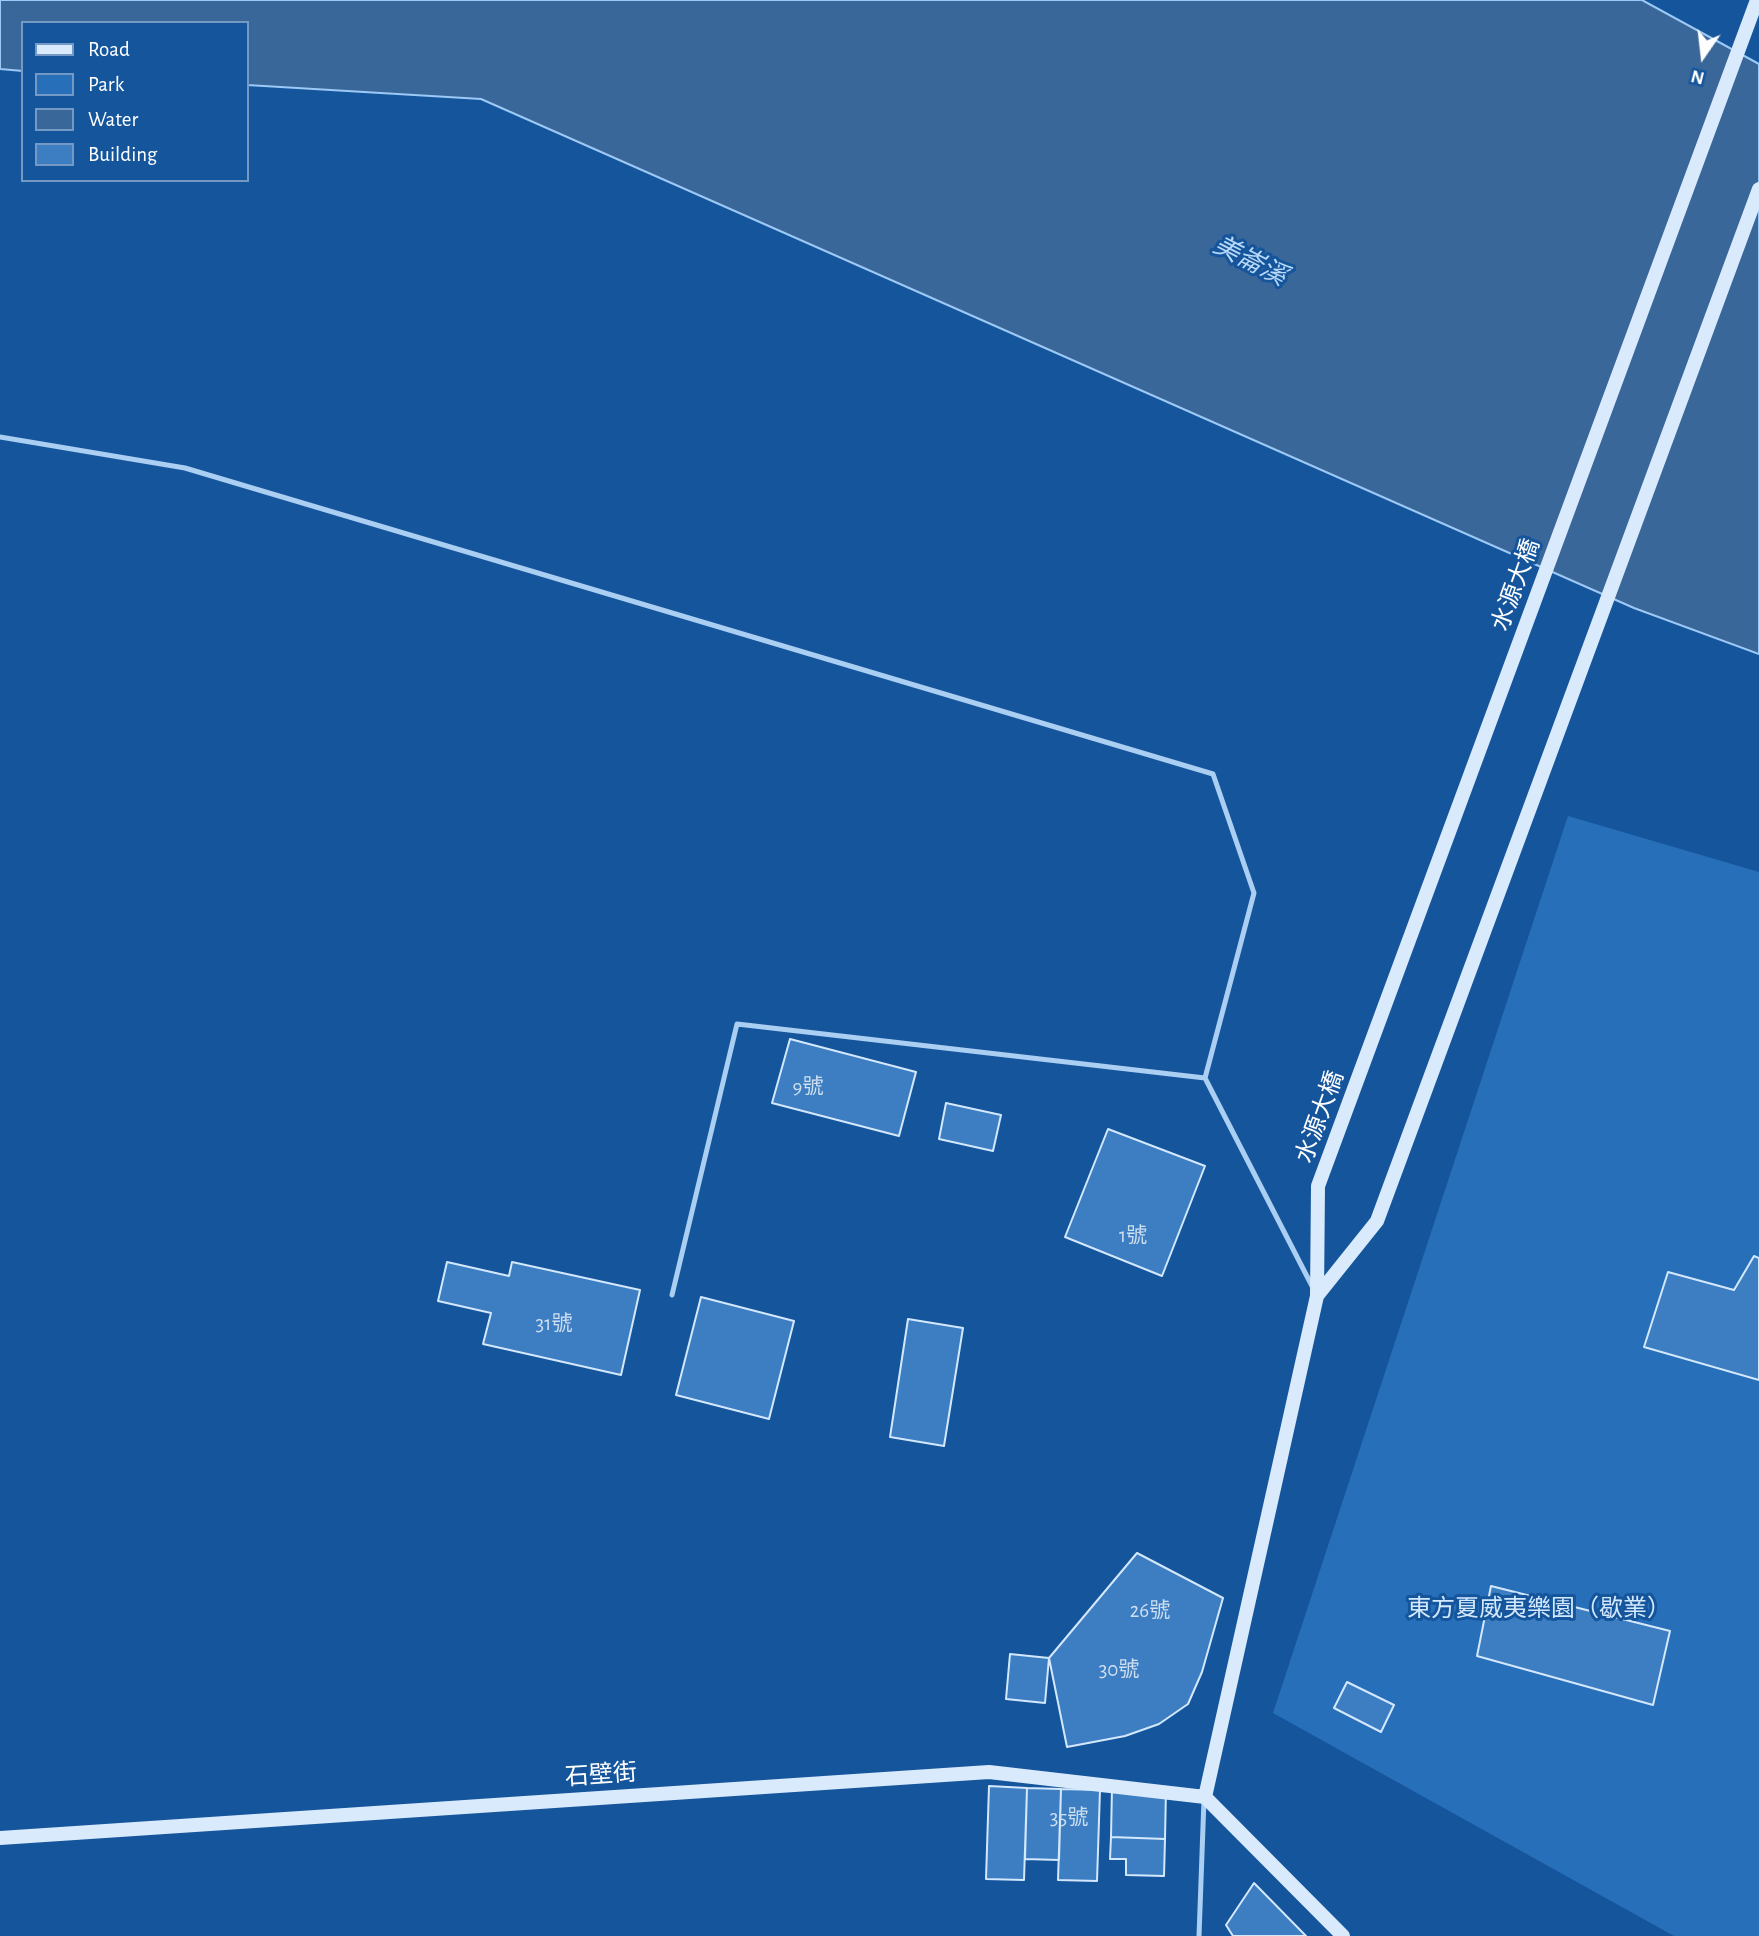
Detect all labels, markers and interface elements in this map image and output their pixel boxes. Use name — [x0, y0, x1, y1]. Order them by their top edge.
legend — [21, 21, 248, 182]
north arrow — [1668, 21, 1738, 91]
text: Road — [88, 39, 130, 60]
text: N — [1689, 66, 1707, 88]
text: Park — [88, 74, 124, 95]
text: Water — [88, 109, 138, 130]
text: Building — [88, 144, 157, 165]
water label: 美崙溪 — [1208, 229, 1292, 293]
street label: 水源大橋 — [1486, 535, 1546, 635]
street label: 水源大橋 — [1290, 1067, 1350, 1167]
house number: 9號 — [793, 1074, 823, 1100]
house number: 1號 — [1119, 1223, 1147, 1249]
house number: 31號 — [536, 1311, 572, 1337]
park label: 東方夏威夷樂園（歇業） — [1407, 1595, 1671, 1623]
house number: 26號 — [1130, 1598, 1170, 1624]
house number: 30號 — [1099, 1657, 1139, 1683]
street label: 石壁街 — [564, 1758, 638, 1792]
house number: 35號 — [1050, 1805, 1088, 1831]

